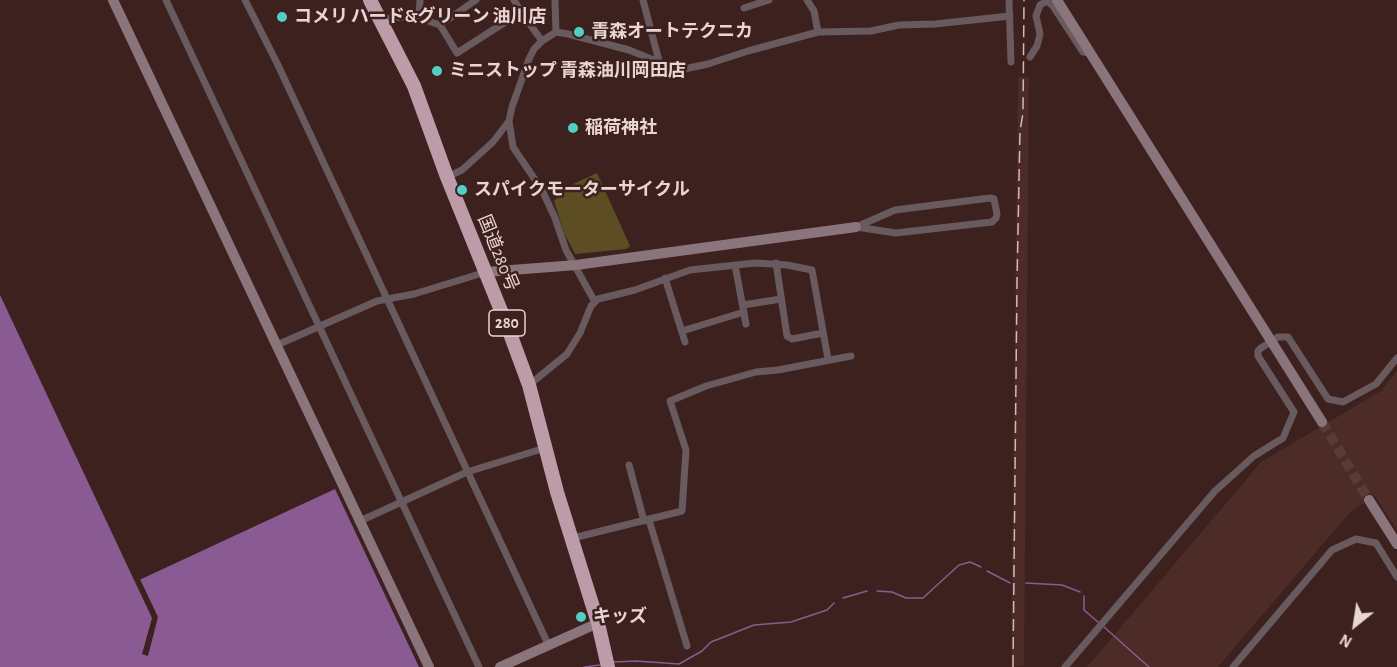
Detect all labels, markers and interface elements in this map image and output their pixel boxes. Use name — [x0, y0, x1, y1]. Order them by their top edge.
place label: コメリ ハード&グリーン 油川店 — [294, 6, 546, 28]
marker: コメリ ハード&グリーン 油川店 — [275, 10, 289, 24]
place label: 青森オートテクニカ — [591, 21, 753, 43]
marker: 青森オートテクニカ — [572, 25, 586, 39]
place label: ミニストップ 青森油川岡田店 — [449, 60, 686, 82]
marker: ミニストップ 青森油川岡田店 — [430, 64, 444, 78]
place label: 稲荷神社 — [585, 117, 657, 139]
marker: 稲荷神社 — [566, 121, 580, 135]
place label: スパイクモーターサイクル — [474, 179, 690, 201]
marker: スパイクモーターサイクル — [455, 183, 469, 197]
street label: 国道280号 — [473, 212, 523, 294]
road number: 280 — [489, 310, 525, 336]
north arrow — [1325, 595, 1385, 655]
place label: キッズ — [593, 606, 647, 628]
marker: キッズ — [574, 610, 588, 624]
text: N — [1337, 631, 1355, 650]

